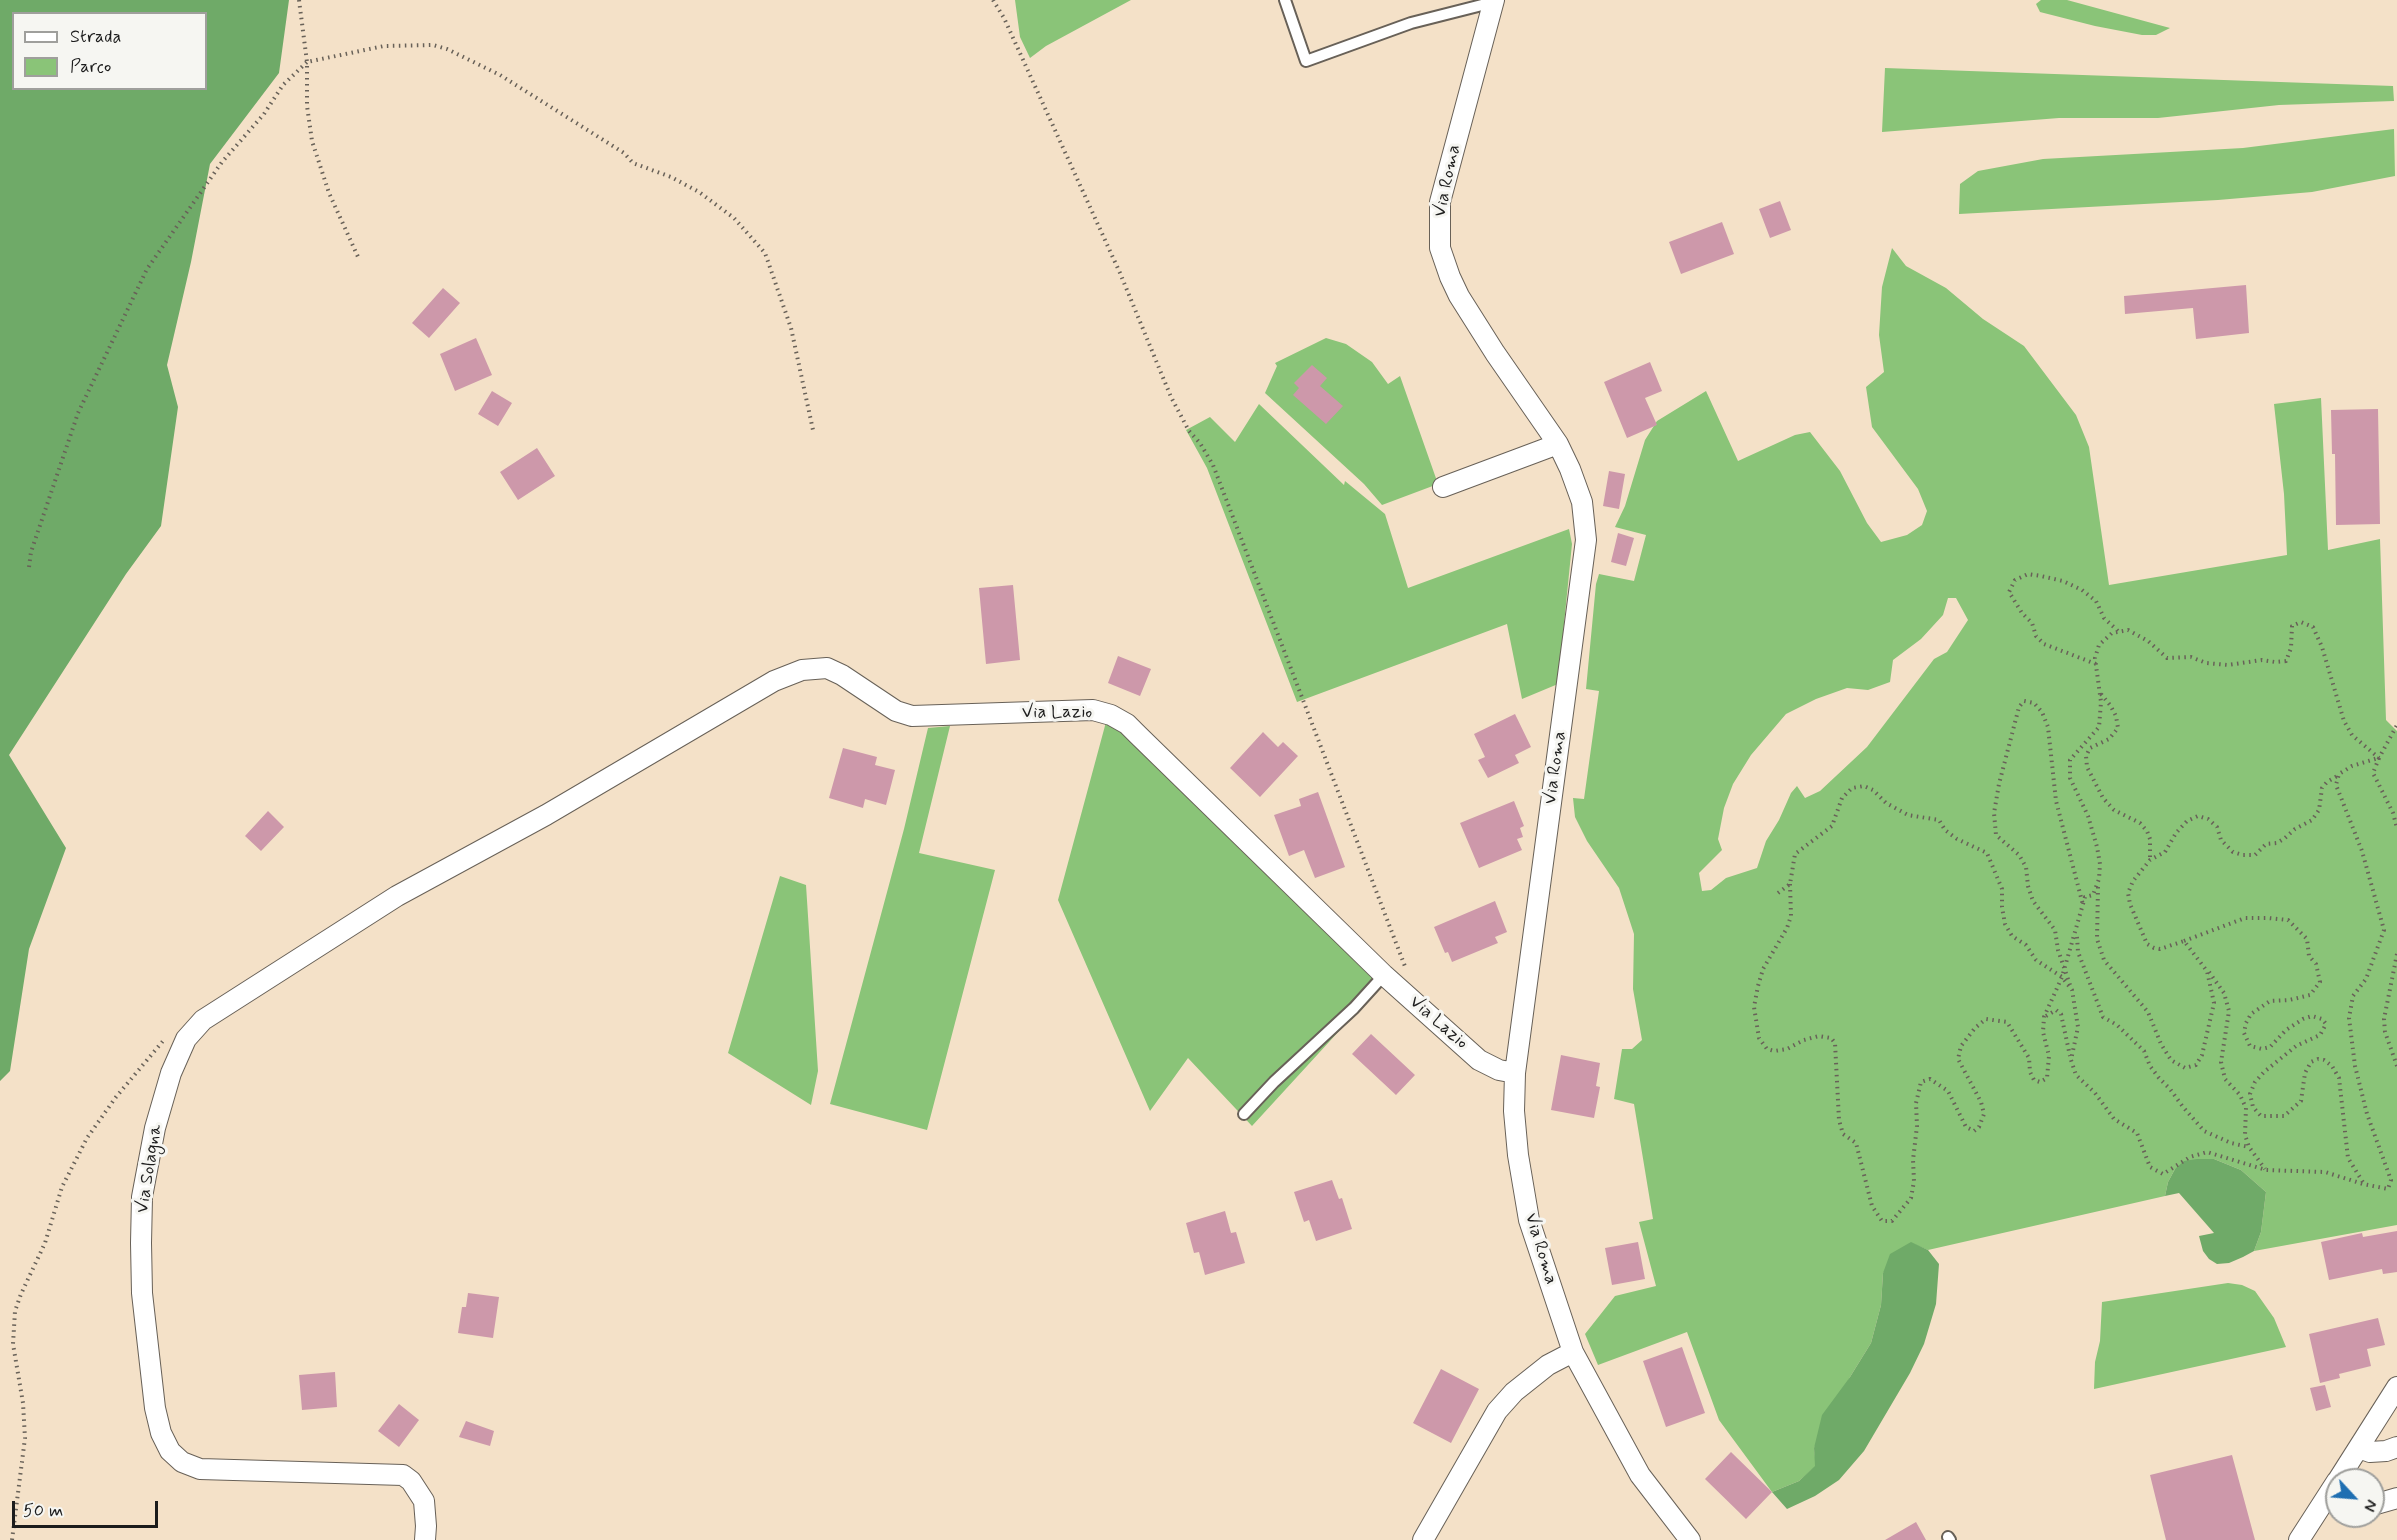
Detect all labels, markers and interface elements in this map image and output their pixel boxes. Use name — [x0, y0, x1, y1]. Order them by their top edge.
legend — [12, 12, 207, 90]
text: Strada — [70, 25, 121, 49]
text: Parco — [70, 55, 111, 79]
street label: Via Roma — [1430, 143, 1466, 219]
street label: Via Lazio — [1022, 702, 1092, 724]
street label: Via Roma — [1540, 730, 1572, 806]
street label: Via Lazio — [1404, 992, 1472, 1054]
street label: Via Solagna — [132, 1123, 168, 1215]
street label: Via Roma — [1519, 1211, 1561, 1287]
north arrow — [2325, 1468, 2385, 1528]
scale bar — [15, 1489, 160, 1527]
text: N — [2358, 1496, 2382, 1515]
text: 50 m — [23, 1499, 63, 1523]

